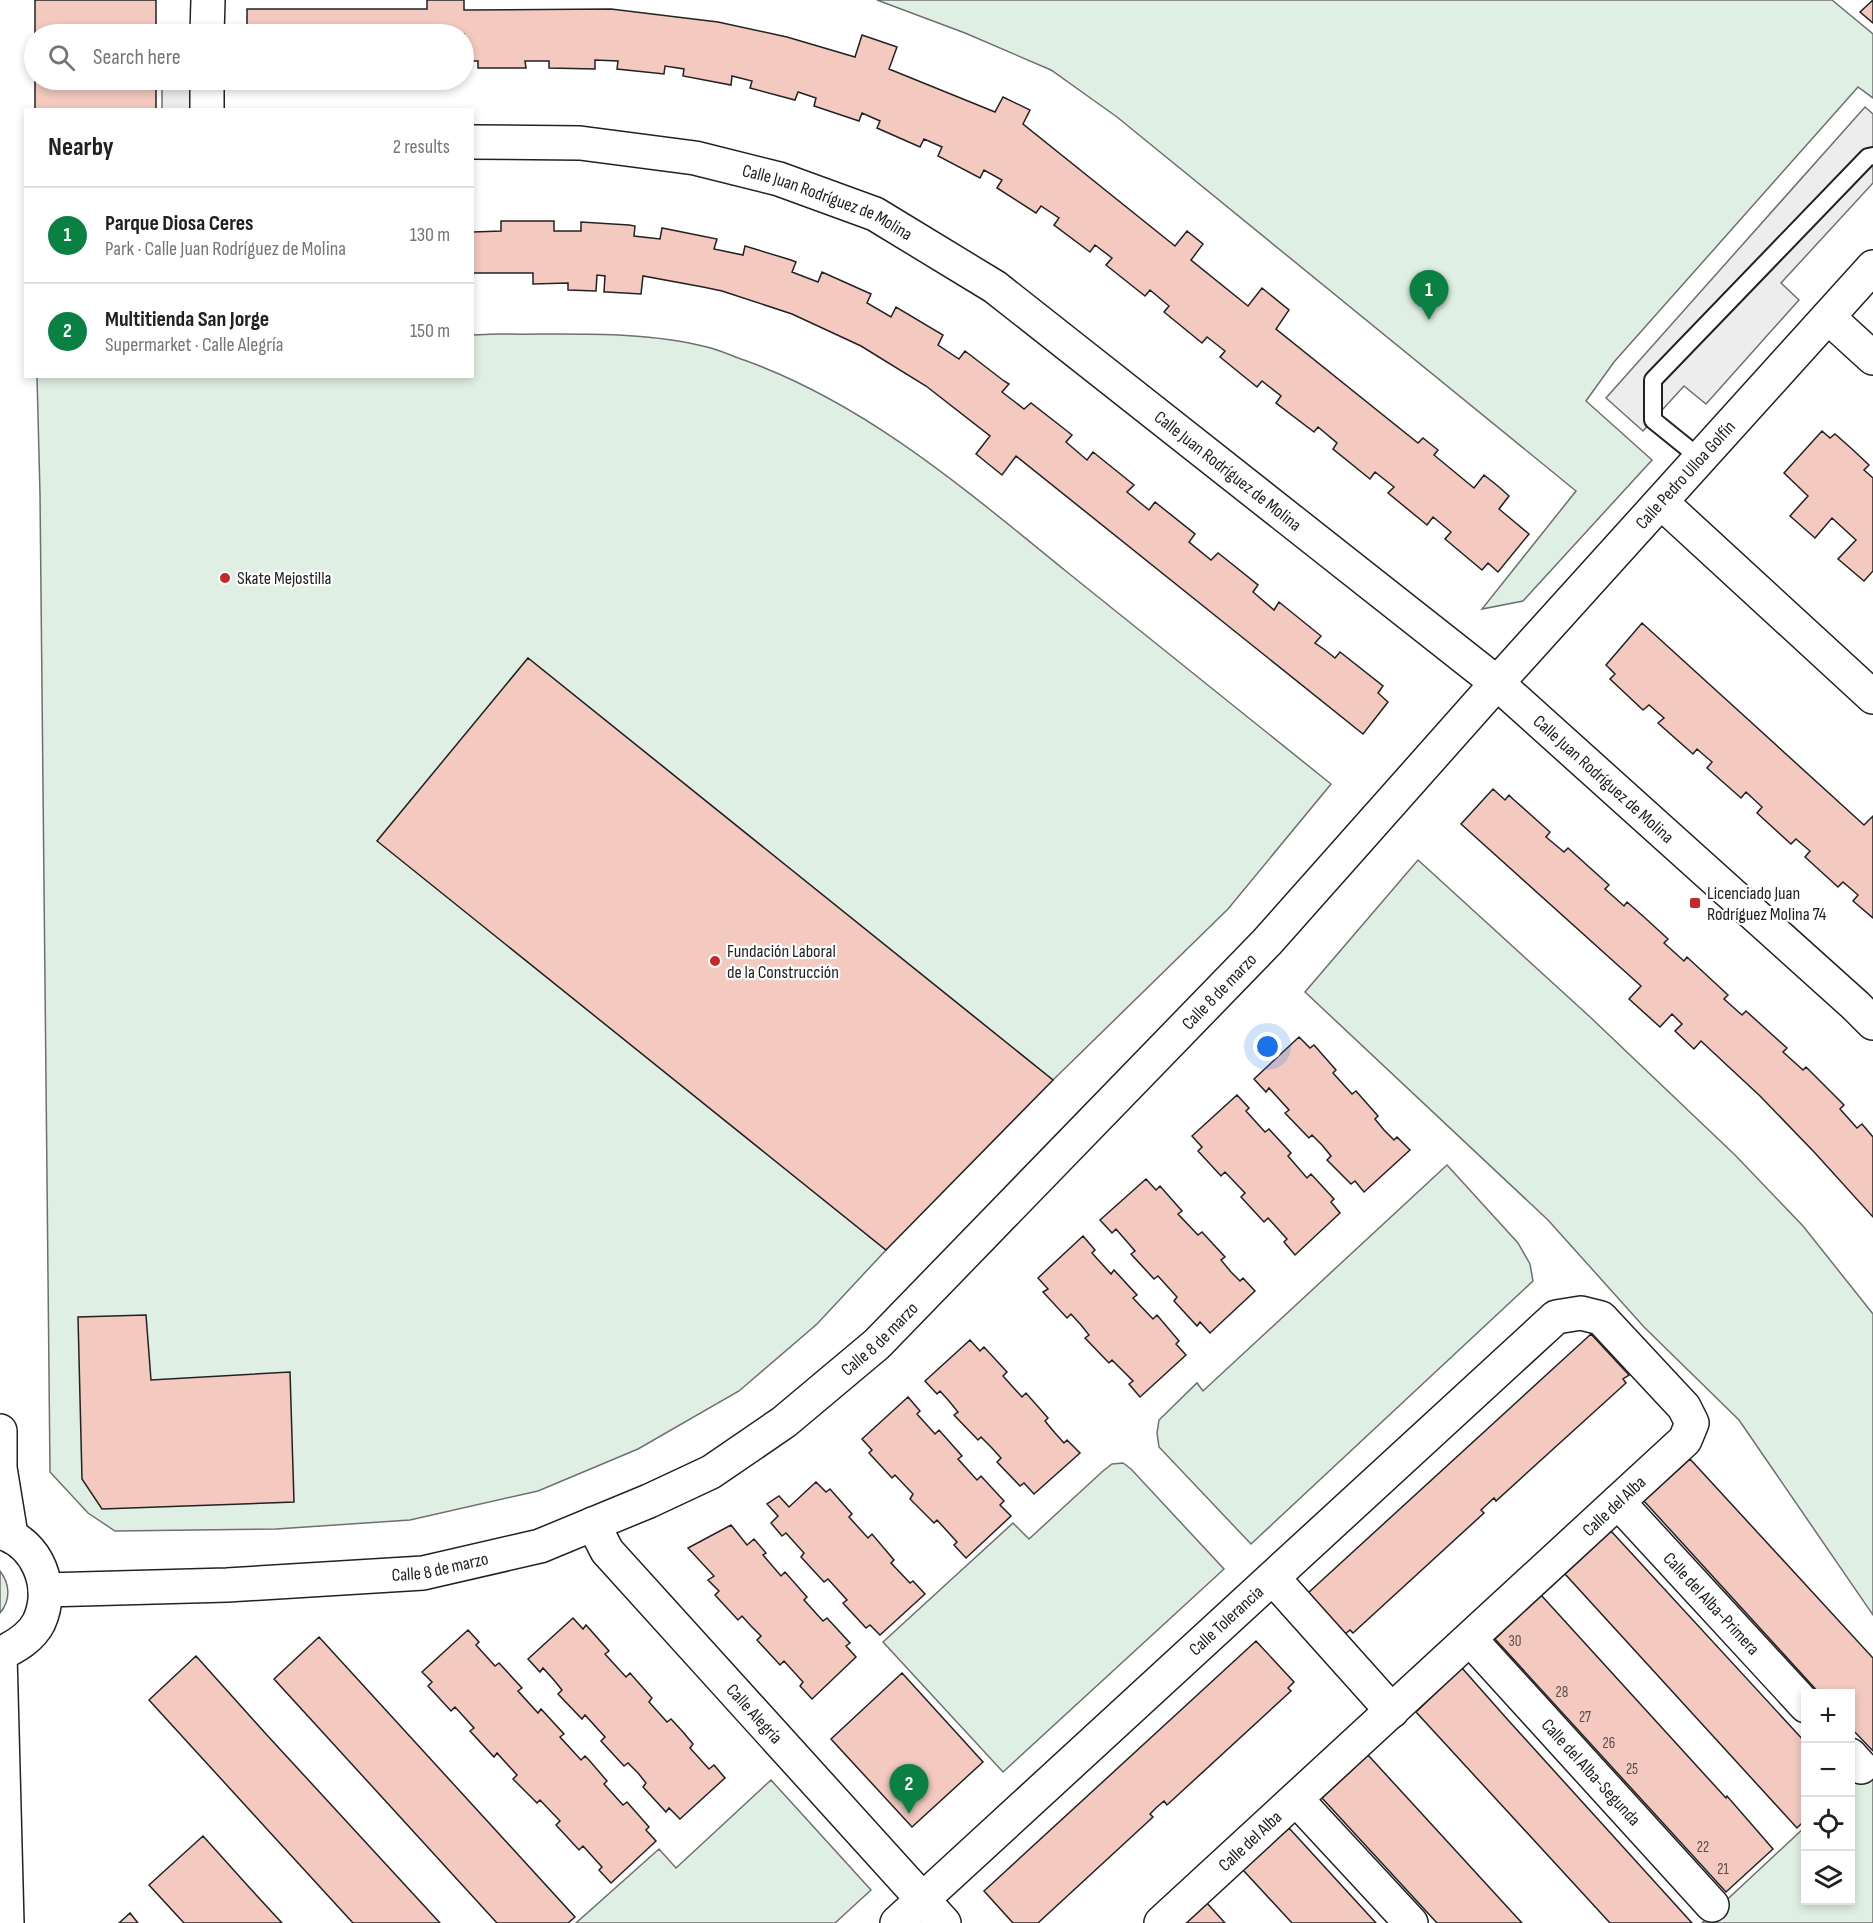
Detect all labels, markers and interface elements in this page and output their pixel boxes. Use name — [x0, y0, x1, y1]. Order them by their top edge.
search box — [24, 24, 474, 90]
icon: search — [45, 41, 78, 74]
text: Search here — [93, 44, 180, 71]
text: Nearby — [48, 132, 114, 163]
text: 2 results — [393, 135, 450, 159]
street label: Calle Juan Rodríguez de Molina — [740, 160, 916, 245]
text: Parque Diosa Ceres — [105, 210, 254, 237]
text: 1 — [64, 223, 71, 247]
text: 130 m — [410, 223, 450, 247]
text: Park · Calle Juan Rodríguez de Molina — [105, 237, 346, 261]
pin: 1 — [1410, 270, 1448, 320]
text: Multitienda San Jorge — [105, 306, 269, 333]
text: 2 — [63, 319, 72, 343]
text: 150 m — [410, 319, 450, 343]
text: Supermarket · Calle Alegría — [105, 333, 283, 357]
street label: Calle Juan Rodríguez de Molina — [1150, 407, 1306, 536]
street label: Calle Pedro Ulloa Golfín — [1631, 416, 1740, 534]
place label: Skate Mejostilla — [237, 568, 332, 589]
marker: Skate Mejostilla — [218, 571, 232, 585]
street label: Calle Juan Rodríguez de Molina — [1529, 711, 1678, 848]
place label: Licenciado Juan Rodríguez Molina 74 — [1707, 883, 1827, 925]
marker: Licenciado Juan Rodríguez Molina 74 — [1688, 896, 1702, 910]
place label: Fundación Laboral de la Construcción — [727, 941, 839, 983]
street label: Calle 8 de marzo — [1178, 949, 1261, 1034]
marker: Fundación Laboral de la Construcción — [708, 954, 722, 968]
your location — [1253, 1032, 1282, 1061]
street label: Calle 8 de marzo — [837, 1298, 923, 1381]
street label: Calle del Alba — [1578, 1472, 1650, 1541]
street label: Calle 8 de marzo — [391, 1548, 490, 1586]
street label: Calle del Alba-Primera — [1659, 1548, 1764, 1660]
street label: Calle Tolerancia — [1185, 1581, 1268, 1660]
house number: 30 — [1509, 1632, 1521, 1651]
street label: Calle Alegría — [722, 1680, 787, 1748]
house number: 28 — [1556, 1683, 1568, 1702]
map controls — [1801, 1689, 1855, 1905]
button: + — [1801, 1689, 1855, 1743]
house number: 27 — [1579, 1708, 1591, 1727]
street label: Calle del Alba-Segunda — [1537, 1715, 1645, 1830]
house number: 26 — [1603, 1734, 1615, 1753]
button: − — [1801, 1743, 1855, 1797]
house number: 25 — [1626, 1760, 1638, 1779]
pin: 2 — [890, 1764, 928, 1814]
button: locate — [1801, 1797, 1855, 1851]
street label: Calle del Alba — [1214, 1807, 1286, 1876]
house number: 22 — [1697, 1838, 1709, 1857]
button: layers — [1801, 1851, 1855, 1905]
house number: 21 — [1717, 1860, 1729, 1879]

